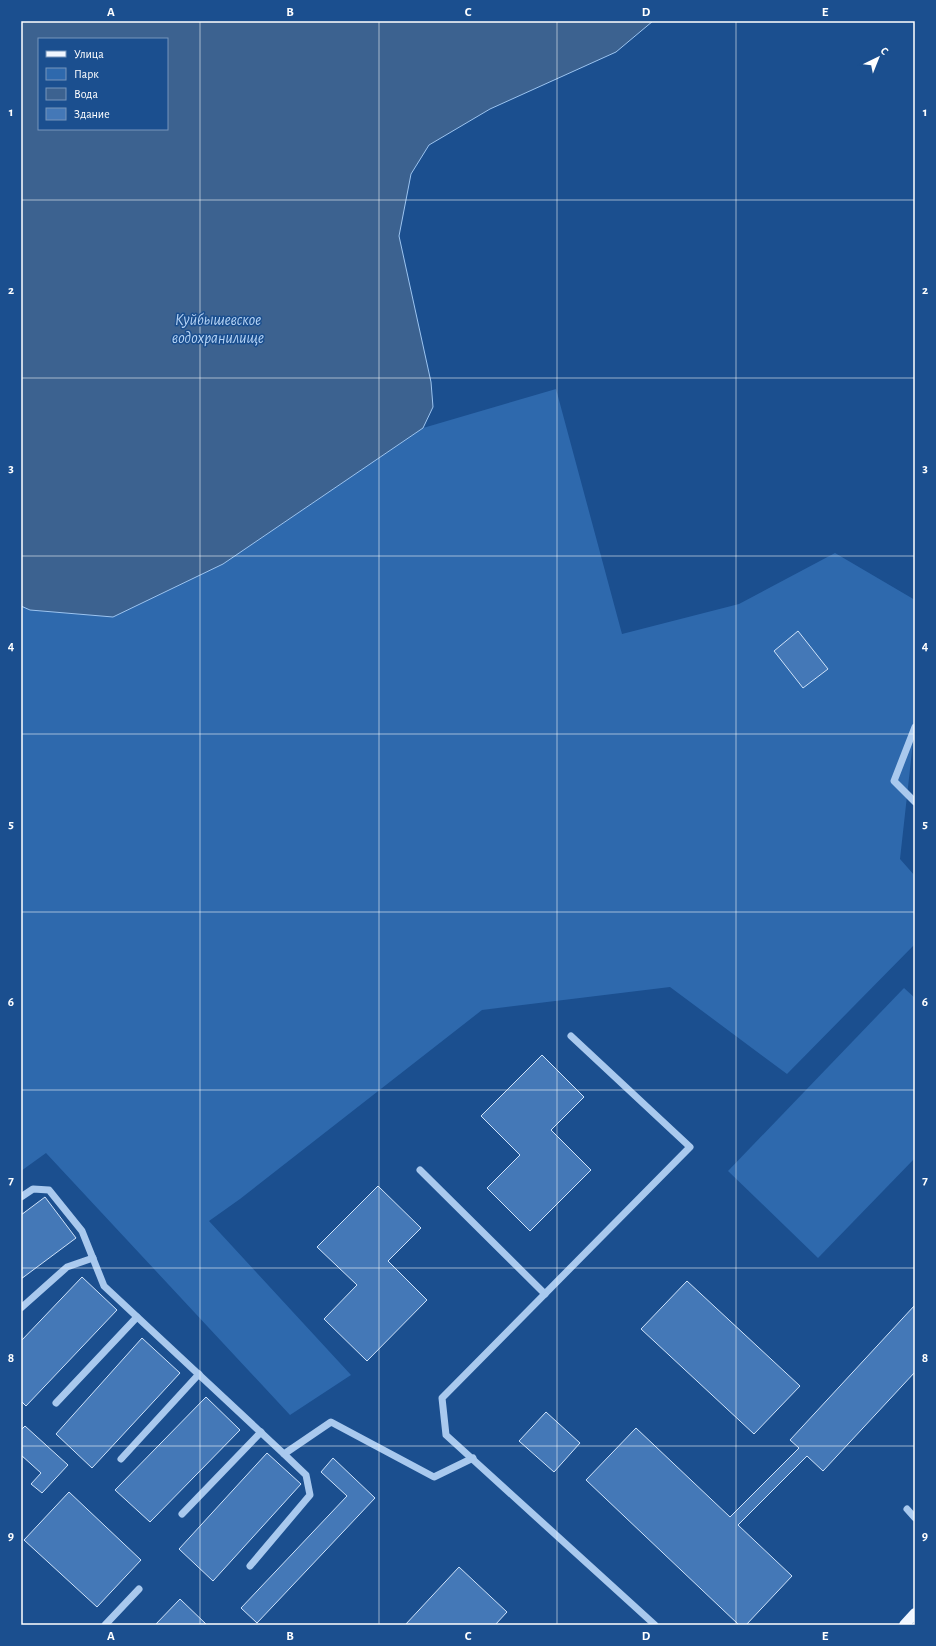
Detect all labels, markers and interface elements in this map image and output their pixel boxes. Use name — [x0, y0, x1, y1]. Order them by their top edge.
text: A — [107, 6, 115, 19]
text: B — [286, 6, 294, 19]
text: C — [465, 6, 472, 19]
text: D — [642, 6, 651, 19]
text: E — [822, 6, 829, 19]
legend — [38, 38, 168, 130]
north arrow — [858, 38, 898, 78]
text: С — [878, 45, 890, 57]
text: Улица — [74, 48, 104, 60]
text: Парк — [74, 68, 99, 80]
text: Вода — [74, 88, 98, 100]
text: 1 — [9, 106, 13, 119]
text: 1 — [923, 106, 927, 119]
text: Здание — [74, 108, 110, 120]
text: 2 — [8, 284, 14, 297]
text: 2 — [922, 284, 928, 297]
water label: Куйбышевское водохранилище — [172, 312, 264, 347]
text: 3 — [8, 462, 14, 475]
text: 3 — [922, 462, 928, 475]
text: 4 — [8, 640, 15, 653]
text: 4 — [922, 640, 929, 653]
text: 5 — [8, 818, 14, 831]
text: 5 — [922, 818, 928, 831]
text: 6 — [8, 996, 14, 1009]
text: 6 — [922, 996, 928, 1009]
text: 7 — [8, 1174, 14, 1187]
text: 7 — [922, 1174, 928, 1187]
text: 8 — [8, 1352, 14, 1365]
text: 8 — [922, 1352, 928, 1365]
text: 9 — [8, 1530, 14, 1543]
text: 9 — [922, 1530, 928, 1543]
text: A — [107, 1630, 115, 1643]
text: B — [286, 1630, 294, 1643]
text: C — [465, 1630, 472, 1643]
text: D — [642, 1630, 651, 1643]
text: E — [822, 1630, 829, 1643]

